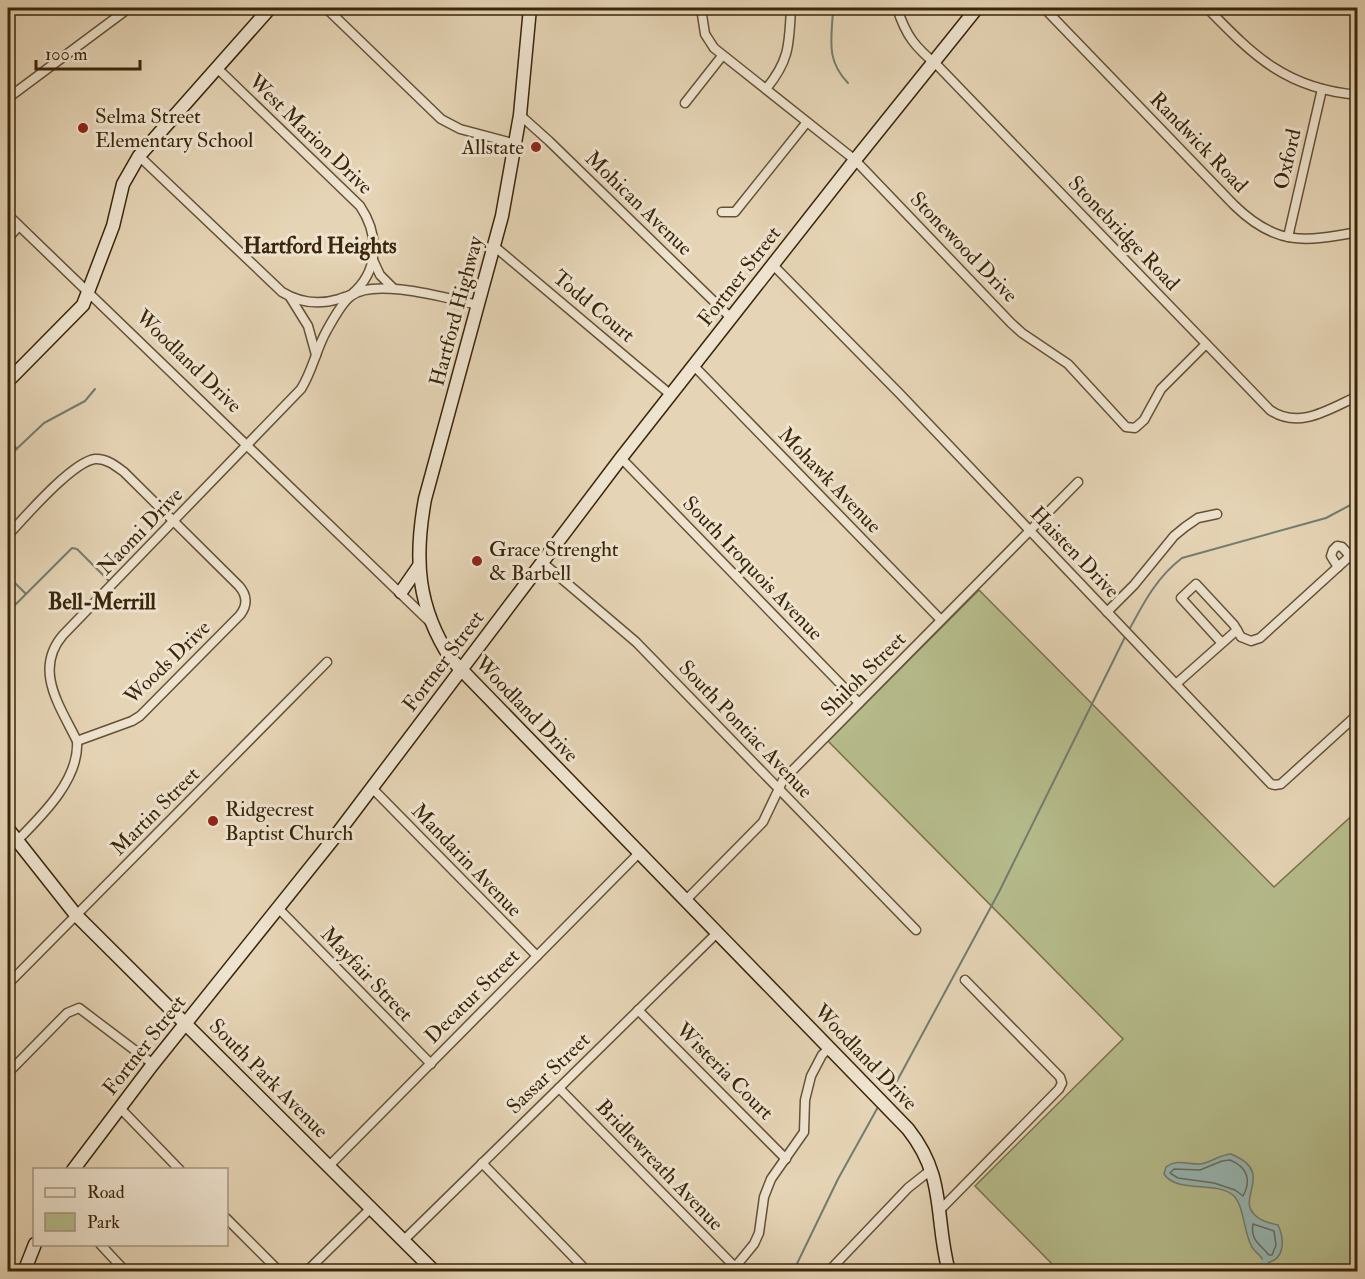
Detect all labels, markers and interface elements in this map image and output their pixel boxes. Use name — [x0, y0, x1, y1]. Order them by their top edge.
scale bar — [36, 33, 140, 71]
text: 100 m — [45, 43, 88, 66]
street label: West Marion Drive — [242, 68, 379, 201]
street label: Randwick Road — [1144, 86, 1254, 199]
place label: Selma Street Elementary School — [95, 103, 254, 154]
marker: Selma Street Elementary School — [76, 121, 90, 135]
street label: Oxford — [1267, 126, 1308, 192]
place label: Allstate — [461, 134, 524, 161]
marker: Allstate — [529, 140, 543, 154]
street label: Mohican Avenue — [579, 145, 698, 262]
street label: Stonebridge Road — [1062, 170, 1186, 297]
street label: Stonewood Drive — [904, 186, 1024, 309]
street label: Fortner Street — [692, 221, 787, 332]
district label: Hartford Heights — [243, 232, 397, 261]
street label: Hartford Highway — [423, 232, 490, 389]
street label: Todd Court — [547, 264, 640, 349]
street label: Woodland Drive — [129, 303, 248, 419]
street label: Mohawk Avenue — [772, 421, 887, 539]
street label: Naomi Drive — [92, 482, 189, 581]
street label: South Iroquois Avenue — [677, 490, 829, 647]
street label: Haisten Drive — [1024, 501, 1125, 604]
place label: Grace Strenght & Barbell — [489, 536, 619, 587]
marker: Grace Strenght & Barbell — [470, 554, 484, 568]
district label: Bell-Merrill — [48, 588, 156, 616]
street label: Fortner Street — [397, 605, 490, 717]
street label: Woods Drive — [118, 614, 216, 711]
street label: Shiloh Street — [815, 626, 912, 723]
street label: Woodland Drive — [468, 650, 584, 768]
street label: South Pontiac Avenue — [673, 654, 819, 804]
street label: Martin Street — [105, 761, 206, 862]
place label: Ridgecrest Baptist Church — [225, 796, 353, 847]
street label: Mandarin Avenue — [406, 798, 528, 923]
marker: Ridgecrest Baptist Church — [206, 814, 220, 828]
street label: Mayfair Street — [315, 921, 419, 1028]
street label: Decatur Street — [419, 943, 526, 1050]
street label: Fortner Street — [97, 990, 192, 1101]
street label: Woodland Drive — [807, 998, 923, 1116]
street label: South Park Avenue — [203, 1013, 334, 1144]
street label: Wisteria Court — [669, 1016, 779, 1126]
street label: Sassar Street — [501, 1027, 596, 1120]
street label: Bridlewreath Avenue — [590, 1094, 729, 1237]
legend — [33, 1168, 228, 1246]
text: Road — [87, 1181, 125, 1204]
text: Park — [87, 1211, 120, 1234]

